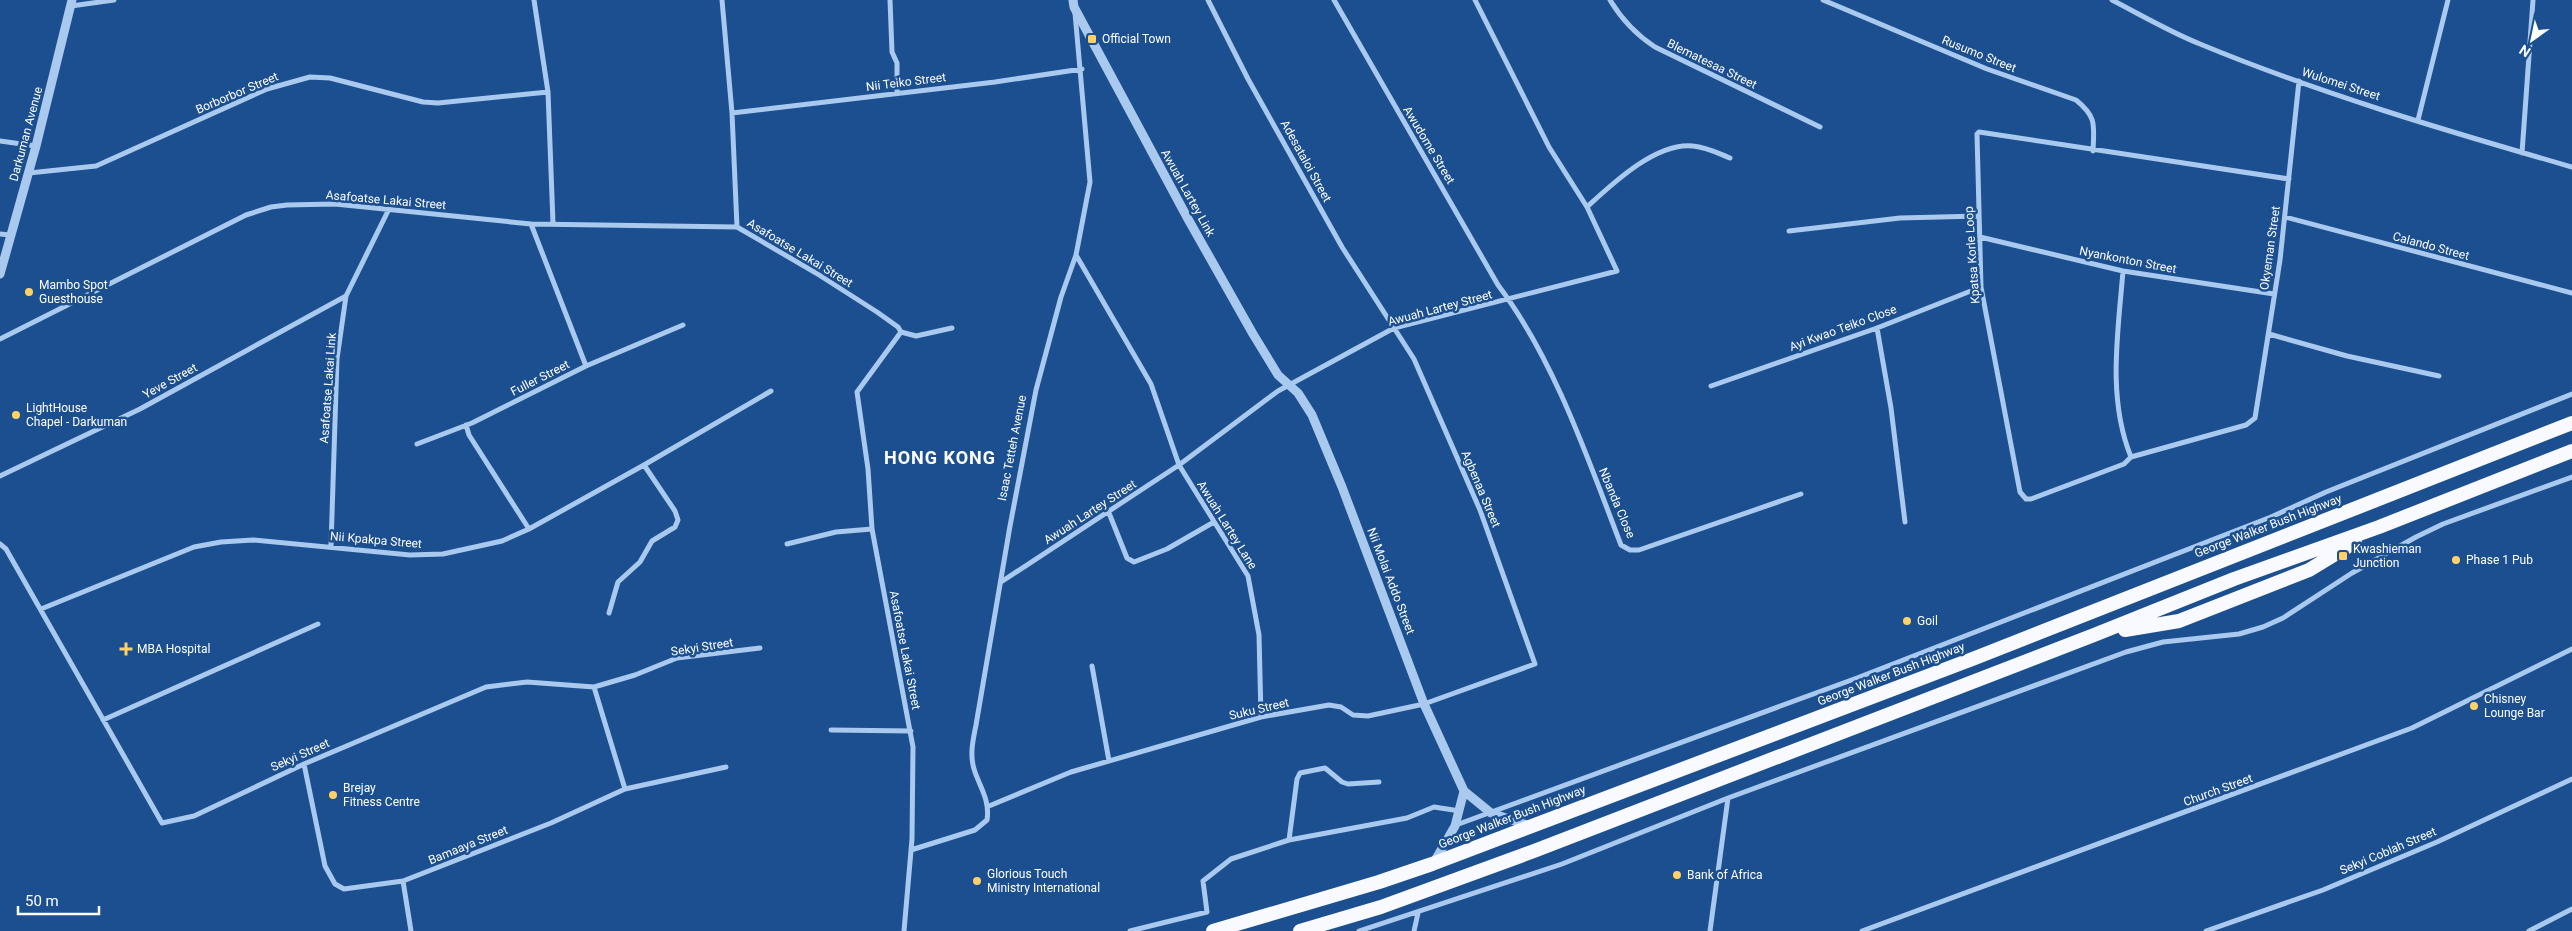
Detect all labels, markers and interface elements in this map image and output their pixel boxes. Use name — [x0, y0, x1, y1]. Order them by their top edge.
north arrow — [2507, 15, 2557, 65]
place label: Official Town — [1102, 32, 1171, 46]
marker: Official Town — [1086, 33, 1098, 45]
street label: Rusumo Street — [1940, 33, 2018, 75]
street label: Blematesaa Street — [1665, 36, 1759, 92]
text: N — [2516, 41, 2533, 60]
street label: Wulomei Street — [2300, 65, 2382, 103]
street label: Borborbor Street — [194, 69, 280, 117]
street label: Nii Teiko Street — [865, 70, 947, 94]
street label: Darkuman Avenue — [7, 85, 45, 183]
street label: Awudome Street — [1400, 104, 1458, 187]
street label: Adesataloi Street — [1278, 118, 1334, 204]
street label: Awuah Lartey Link — [1158, 147, 1218, 240]
street label: Asafoatse Lakai Street — [325, 188, 447, 212]
street label: Okyeman Street — [2257, 205, 2283, 291]
street label: Kpatsa Korle Loop — [1962, 206, 1982, 304]
street label: Asafoatse Lakai Street — [745, 216, 855, 290]
street label: Calando Street — [2391, 229, 2471, 263]
street label: Nyankonton Street — [2078, 244, 2178, 276]
place label: Mambo Spot Guesthouse — [39, 278, 108, 306]
marker: Mambo Spot Guesthouse — [23, 286, 35, 298]
street label: Awuah Lartey Street — [1386, 287, 1494, 329]
street label: Ayi Kwao Teiko Close — [1787, 302, 1899, 354]
street label: Asafoatse Lakai Link — [317, 331, 339, 444]
street label: Fuller Street — [508, 357, 572, 399]
street label: Yeve Street — [140, 360, 200, 402]
street label: Isaac Tetteh Avenue — [995, 394, 1029, 502]
place label: LightHouse Chapel - Darkuman — [26, 401, 127, 429]
marker: LightHouse Chapel - Darkuman — [10, 409, 22, 421]
district label: HONG KONG — [884, 447, 996, 468]
street label: Agbenaa Street — [1459, 449, 1503, 530]
street label: Nbanda Close — [1596, 466, 1638, 540]
street label: Awuah Lartey Street — [1041, 477, 1139, 547]
street label: Awuah Lartey Lane — [1194, 478, 1260, 572]
street label: George Walker Bush Highway — [2192, 491, 2344, 561]
street label: Nii Molai Addo Street — [1364, 526, 1418, 636]
street label: Nii Kpakpa Street — [330, 529, 423, 551]
place label: Kwashieman Junction — [2353, 542, 2421, 570]
marker: Kwashieman Junction — [2337, 550, 2349, 562]
place label: Phase 1 Pub — [2466, 553, 2533, 567]
marker: Phase 1 Pub — [2450, 554, 2462, 566]
street label: Asafoatse Lakai Street — [887, 589, 923, 711]
place label: Goil — [1917, 614, 1938, 628]
marker: Goil — [1901, 615, 1913, 627]
street label: Sekyi Street — [670, 635, 734, 659]
street label: George Walker Bush Highway — [1815, 639, 1967, 709]
marker: MBA Hospital — [119, 642, 133, 656]
place label: MBA Hospital — [137, 642, 210, 656]
place label: Chisney Lounge Bar — [2484, 692, 2545, 720]
street label: Suku Street — [1228, 695, 1290, 723]
marker: Chisney Lounge Bar — [2468, 700, 2480, 712]
street label: Sekyi Street — [268, 736, 332, 774]
street label: Church Street — [2182, 771, 2255, 809]
place label: Brejay Fitness Centre — [343, 781, 420, 809]
street label: George Walker Bush Highway — [1436, 782, 1588, 852]
marker: Brejay Fitness Centre — [327, 789, 339, 801]
street label: Bamaaya Street — [426, 823, 510, 867]
street label: Sekyi Coblah Street — [2338, 824, 2438, 878]
place label: Glorious Touch Ministry International — [987, 867, 1100, 895]
place label: Bank of Africa — [1687, 868, 1762, 882]
marker: Bank of Africa — [1671, 869, 1683, 881]
marker: Glorious Touch Ministry International — [971, 875, 983, 887]
scale bar — [18, 884, 99, 916]
text: 50 m — [25, 892, 59, 910]

